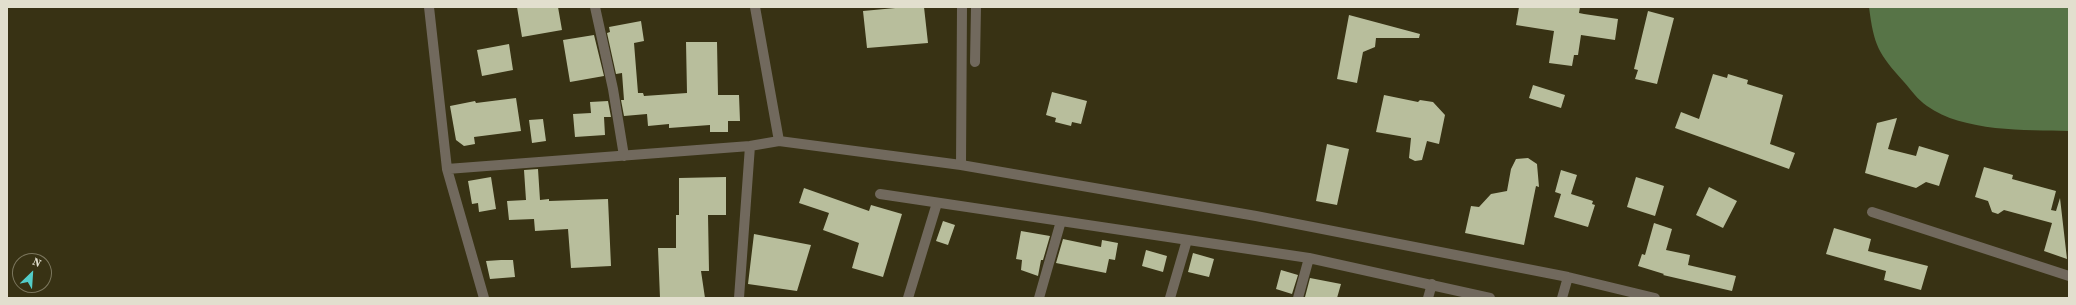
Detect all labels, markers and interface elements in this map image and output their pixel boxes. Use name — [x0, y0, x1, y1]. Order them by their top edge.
north arrow — [12, 253, 52, 293]
text: N — [30, 254, 44, 271]

